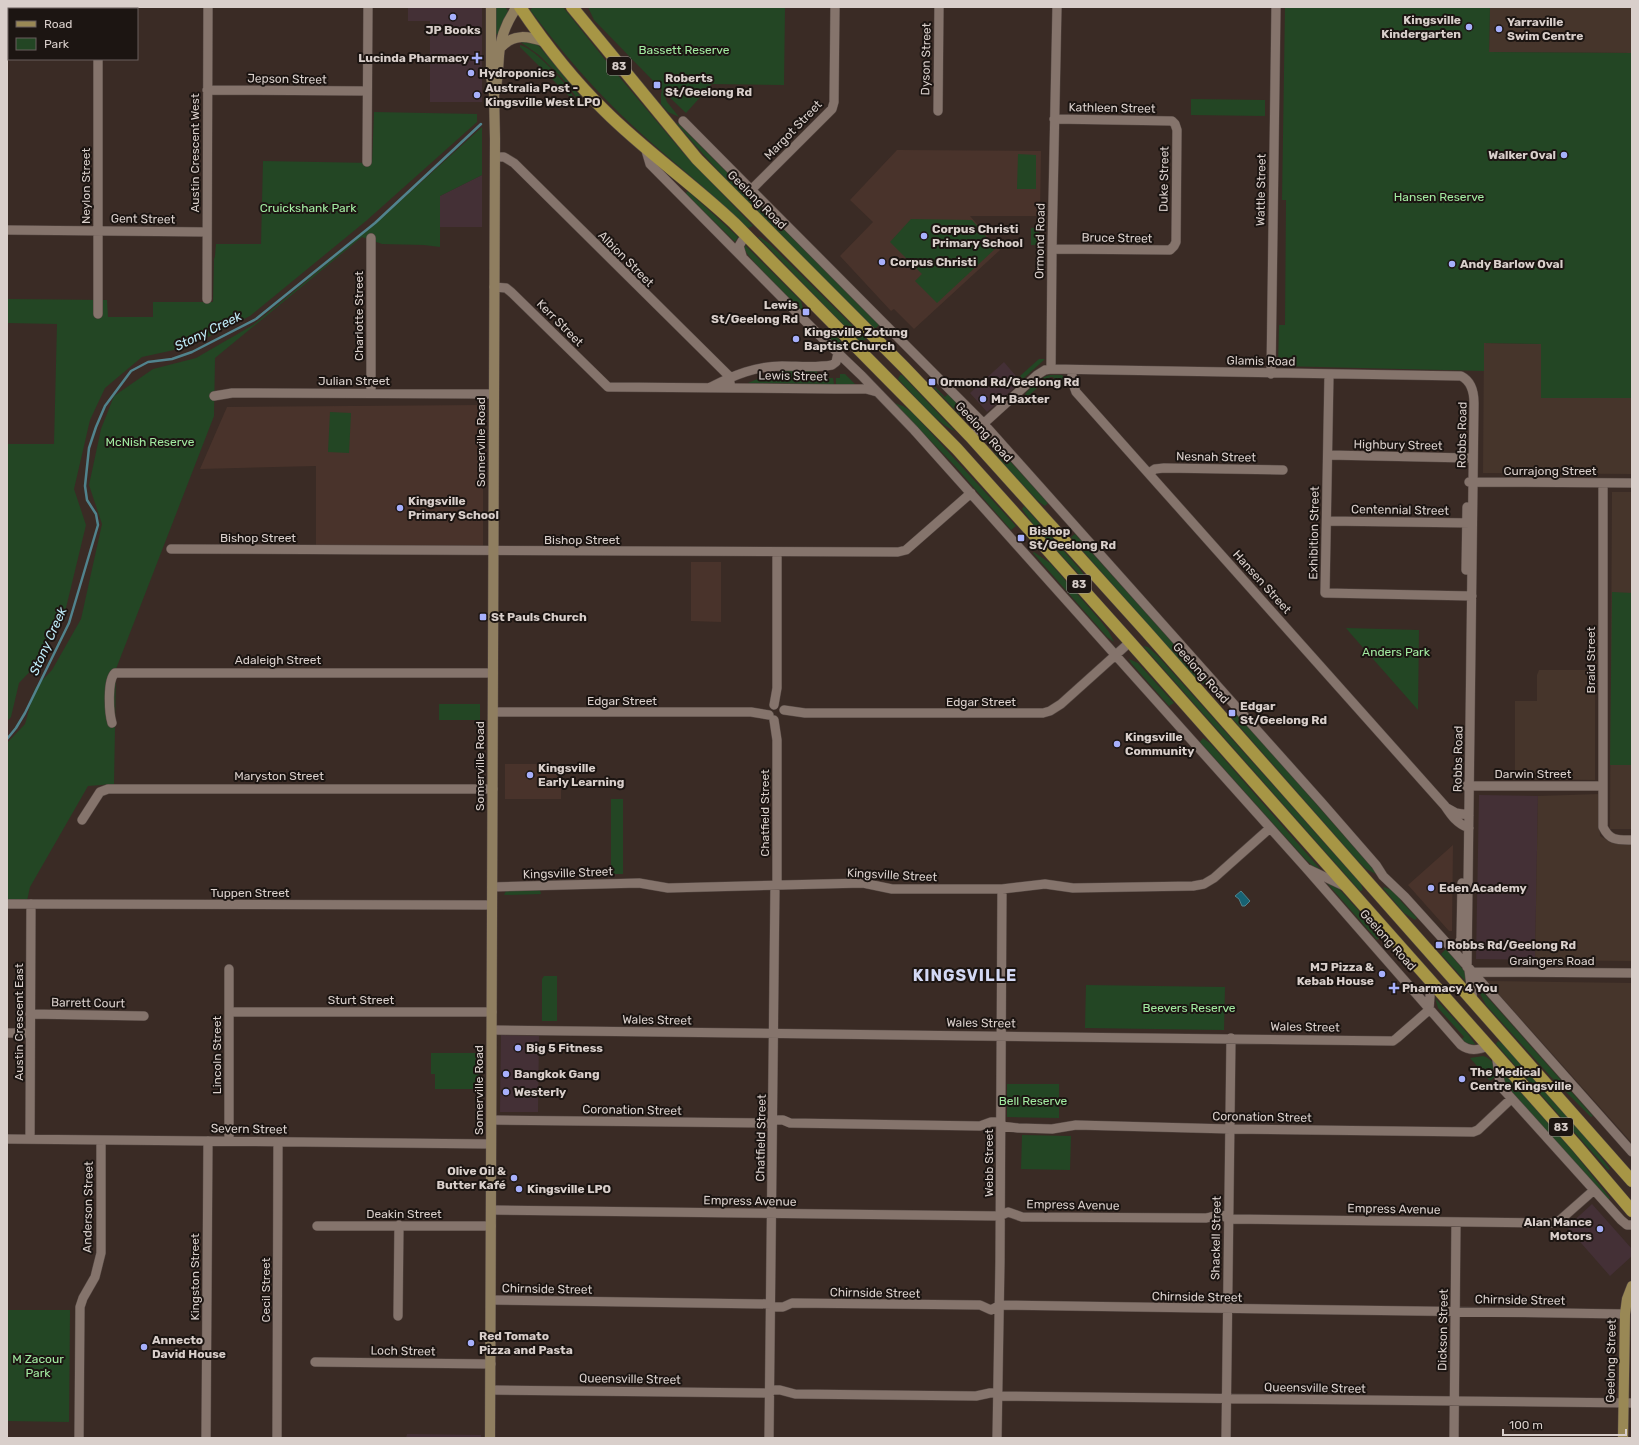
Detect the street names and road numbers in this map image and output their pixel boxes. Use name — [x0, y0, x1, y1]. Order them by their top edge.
street label: Dyson Street — [918, 22, 934, 95]
road number: 83 — [607, 57, 631, 75]
street label: Jepson Street — [247, 71, 327, 87]
street label: Austin Crescent West — [188, 93, 202, 213]
street label: Margot Street — [761, 97, 825, 163]
street label: Kathleen Street — [1068, 100, 1156, 116]
street label: Duke Street — [1156, 146, 1172, 212]
street label: Neylon Street — [79, 148, 93, 224]
street label: Wattle Street — [1253, 153, 1269, 226]
street label: Geelong Road — [725, 168, 789, 232]
street label: Ormond Road — [1032, 203, 1048, 279]
street label: Gent Street — [111, 211, 176, 227]
street label: Albion Street — [595, 228, 657, 290]
street label: Bruce Street — [1081, 230, 1153, 246]
street label: Charlotte Street — [352, 271, 366, 361]
street label: Kerr Street — [534, 297, 586, 349]
street label: Glamis Road — [1226, 353, 1296, 369]
street label: Lewis Street — [758, 368, 828, 384]
street label: Julian Street — [318, 374, 390, 388]
street label: Somerville Road — [474, 397, 488, 487]
street label: Geelong Road — [953, 399, 1015, 465]
street label: Robbs Road — [1454, 402, 1470, 468]
street label: Highbury Street — [1353, 437, 1443, 453]
street label: Nesnah Street — [1176, 449, 1256, 465]
street label: Currajong Street — [1504, 464, 1597, 478]
street label: Exhibition Street — [1306, 486, 1322, 580]
street label: Centennial Street — [1351, 502, 1449, 518]
street label: Bishop Street — [220, 531, 296, 545]
street label: Bishop Street — [544, 533, 620, 547]
street label: Hansen Street — [1230, 548, 1294, 617]
road number: 83 — [1067, 575, 1091, 593]
street label: Braid Street — [1584, 626, 1598, 693]
street label: Geelong Road — [1170, 640, 1232, 706]
street label: Adaleigh Street — [235, 653, 321, 667]
street label: Edgar Street — [587, 694, 657, 708]
street label: Edgar Street — [946, 695, 1016, 709]
street label: Somerville Road — [473, 721, 487, 811]
street label: Robbs Road — [1450, 726, 1466, 792]
street label: Darwin Street — [1495, 767, 1572, 781]
street label: Maryston Street — [234, 769, 324, 783]
street label: Chatfield Street — [758, 769, 772, 857]
street label: Kingsville Street — [523, 864, 614, 882]
street label: Kingsville Street — [847, 866, 938, 884]
street label: Tuppen Street — [210, 886, 290, 900]
street label: Geelong Road — [1357, 907, 1419, 973]
street label: Graingers Road — [1509, 954, 1595, 968]
street label: Austin Crescent East — [12, 963, 26, 1081]
street label: Sturt Street — [328, 993, 394, 1007]
street label: Barrett Court — [51, 995, 125, 1011]
street label: Wales Street — [622, 1012, 692, 1028]
street label: Wales Street — [946, 1015, 1016, 1031]
street label: Lincoln Street — [210, 1016, 224, 1094]
street label: Wales Street — [1270, 1019, 1340, 1035]
street label: Somerville Road — [472, 1045, 486, 1135]
street label: Chatfield Street — [753, 1094, 769, 1182]
street label: Coronation Street — [582, 1102, 682, 1118]
street label: Coronation Street — [1212, 1109, 1312, 1125]
road number: 83 — [1549, 1118, 1573, 1136]
street label: Severn Street — [211, 1121, 288, 1137]
street label: Webb Street — [982, 1129, 996, 1197]
street label: Anderson Street — [80, 1161, 96, 1253]
street label: Empress Avenue — [703, 1193, 797, 1209]
street label: Shackell Street — [1208, 1196, 1224, 1280]
street label: Empress Avenue — [1026, 1197, 1120, 1213]
street label: Empress Avenue — [1347, 1201, 1441, 1217]
street label: Deakin Street — [366, 1207, 442, 1221]
street label: Kingston Street — [188, 1233, 202, 1321]
street label: Cecil Street — [259, 1257, 273, 1322]
street label: Chirnside Street — [502, 1281, 593, 1297]
street label: Chirnside Street — [830, 1285, 921, 1301]
street label: Chirnside Street — [1152, 1289, 1243, 1305]
street label: Dickson Street — [1435, 1289, 1451, 1371]
street label: Chirnside Street — [1475, 1292, 1566, 1308]
street label: Geelong Street — [1603, 1319, 1619, 1403]
street label: Loch Street — [370, 1343, 436, 1359]
street label: Queensville Street — [579, 1371, 681, 1387]
street label: Queensville Street — [1264, 1380, 1366, 1396]

